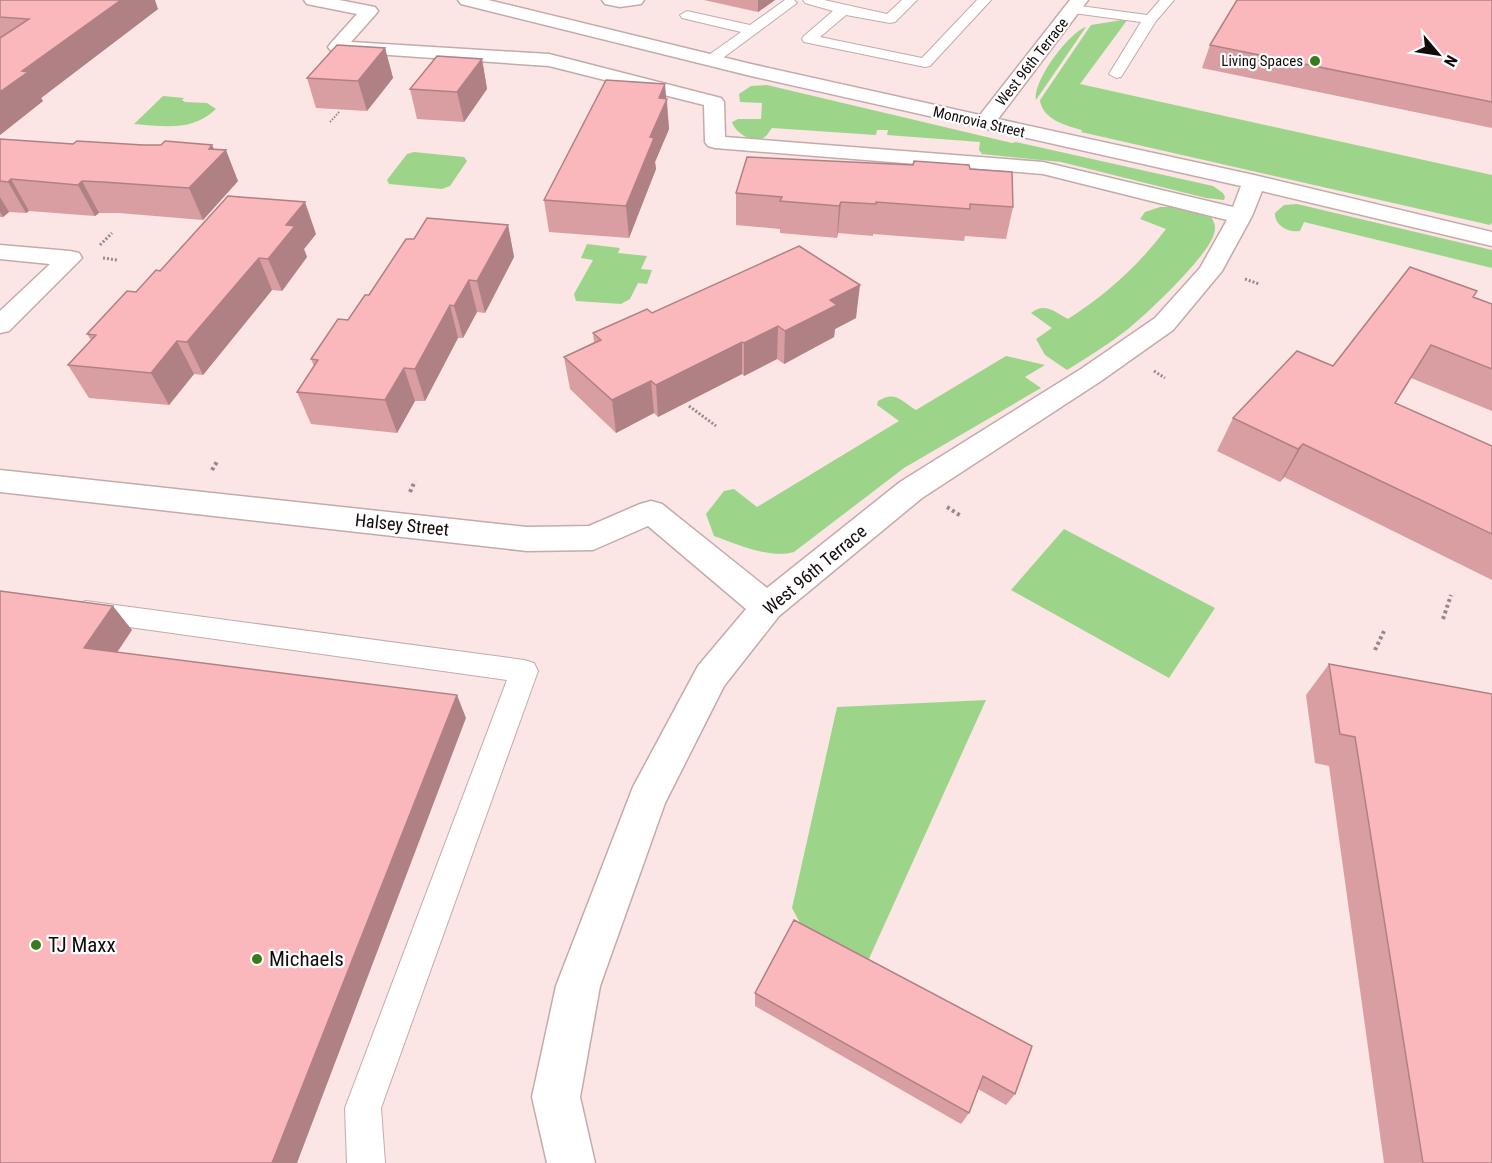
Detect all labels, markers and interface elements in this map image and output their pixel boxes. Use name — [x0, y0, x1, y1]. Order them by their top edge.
street label: West 96th Terrace — [992, 14, 1072, 110]
north arrow — [1408, 24, 1468, 84]
place label: Living Spaces — [1221, 52, 1303, 70]
text: N — [1440, 52, 1461, 70]
marker: Living Spaces — [1308, 54, 1322, 68]
street label: Monrovia Street — [931, 103, 1027, 141]
street label: Halsey Street — [354, 509, 450, 540]
street label: West 96th Terrace — [759, 520, 870, 619]
place label: TJ Maxx — [48, 933, 116, 957]
marker: TJ Maxx — [29, 938, 43, 952]
place label: Michaels — [269, 947, 344, 971]
marker: Michaels — [250, 952, 264, 966]

